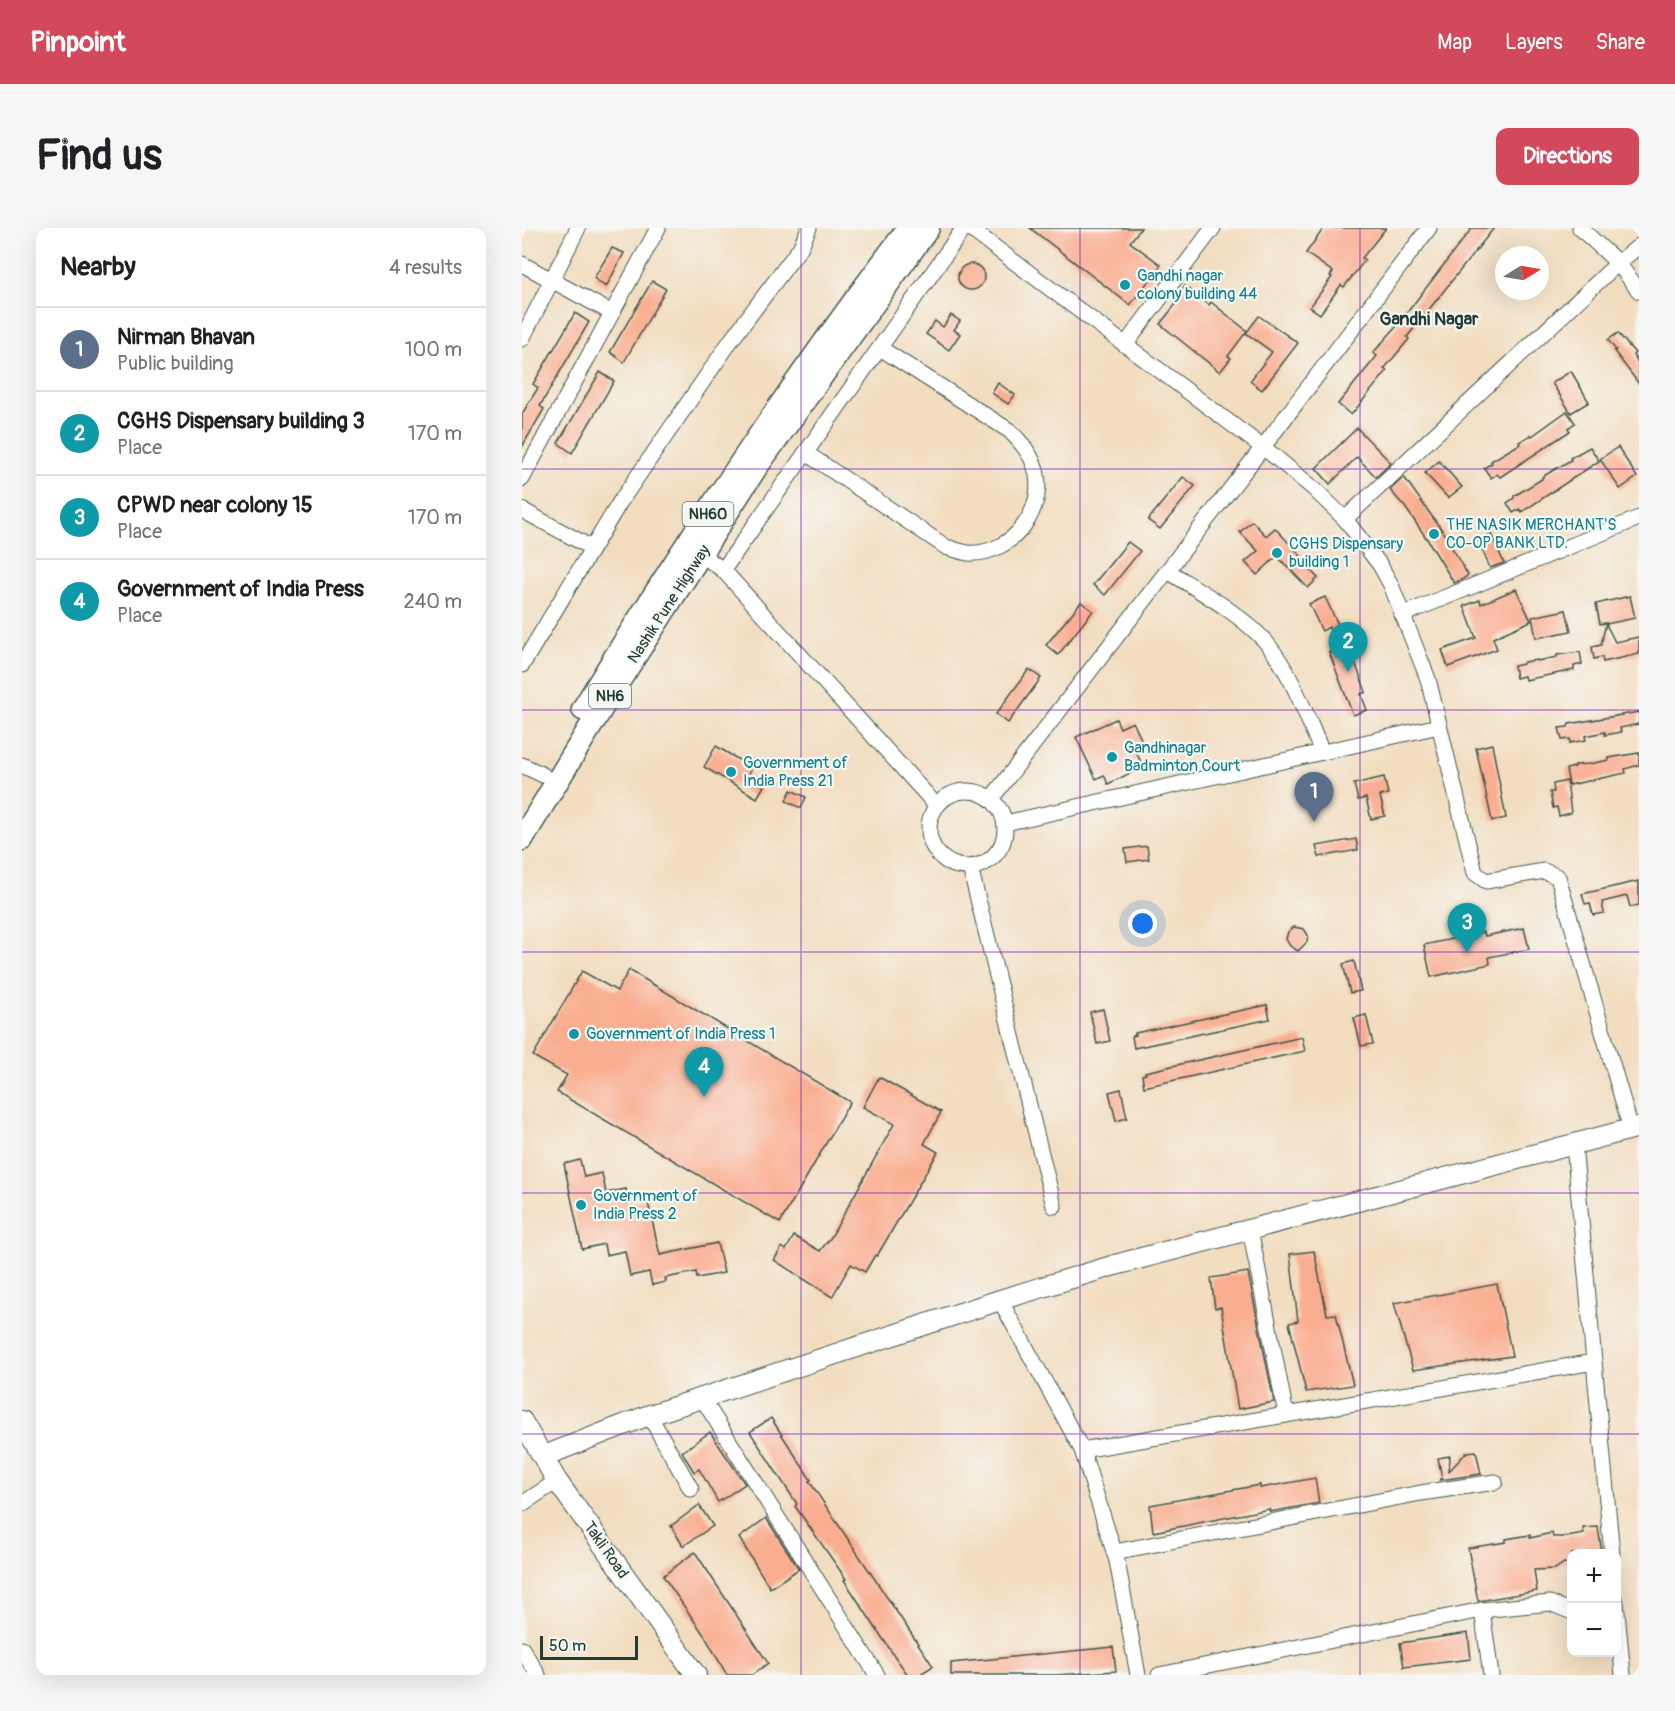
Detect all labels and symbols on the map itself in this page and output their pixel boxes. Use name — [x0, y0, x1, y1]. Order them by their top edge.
north arrow — [1495, 246, 1549, 300]
place label: Gandhi nagar colony building 44 — [1137, 266, 1257, 304]
marker: Gandhi nagar colony building 44 — [1118, 278, 1132, 292]
district label: Gandhi Nagar — [1380, 308, 1479, 331]
road number: NH60 — [682, 502, 734, 526]
place label: THE NASIK MERCHANT'S CO-OP BANK LTD. — [1446, 515, 1617, 553]
marker: THE NASIK MERCHANT'S CO-OP BANK LTD. — [1427, 527, 1441, 541]
place label: CGHS Dispensary building 1 — [1289, 534, 1403, 572]
street label: Nashik Pune Highway — [623, 541, 715, 667]
marker: CGHS Dispensary building 1 — [1270, 546, 1284, 560]
pin: 2 — [1328, 622, 1368, 672]
road number: NH6 — [589, 684, 631, 708]
place label: Gandhinagar Badminton Court — [1124, 738, 1241, 776]
marker: Gandhinagar Badminton Court — [1105, 750, 1119, 764]
place label: Government of India Press 21 — [743, 753, 848, 791]
marker: Government of India Press 21 — [724, 765, 738, 779]
pin: 1 — [1294, 772, 1334, 822]
pin: 3 — [1448, 904, 1486, 953]
your location — [1128, 909, 1157, 938]
place label: Government of India Press 1 — [586, 1024, 775, 1044]
marker: Government of India Press 1 — [567, 1027, 581, 1041]
pin: 4 — [684, 1048, 723, 1097]
place label: Government of India Press 2 — [593, 1186, 698, 1224]
marker: Government of India Press 2 — [574, 1198, 588, 1212]
street label: Takli Road — [579, 1518, 633, 1582]
scale bar — [540, 1633, 638, 1660]

